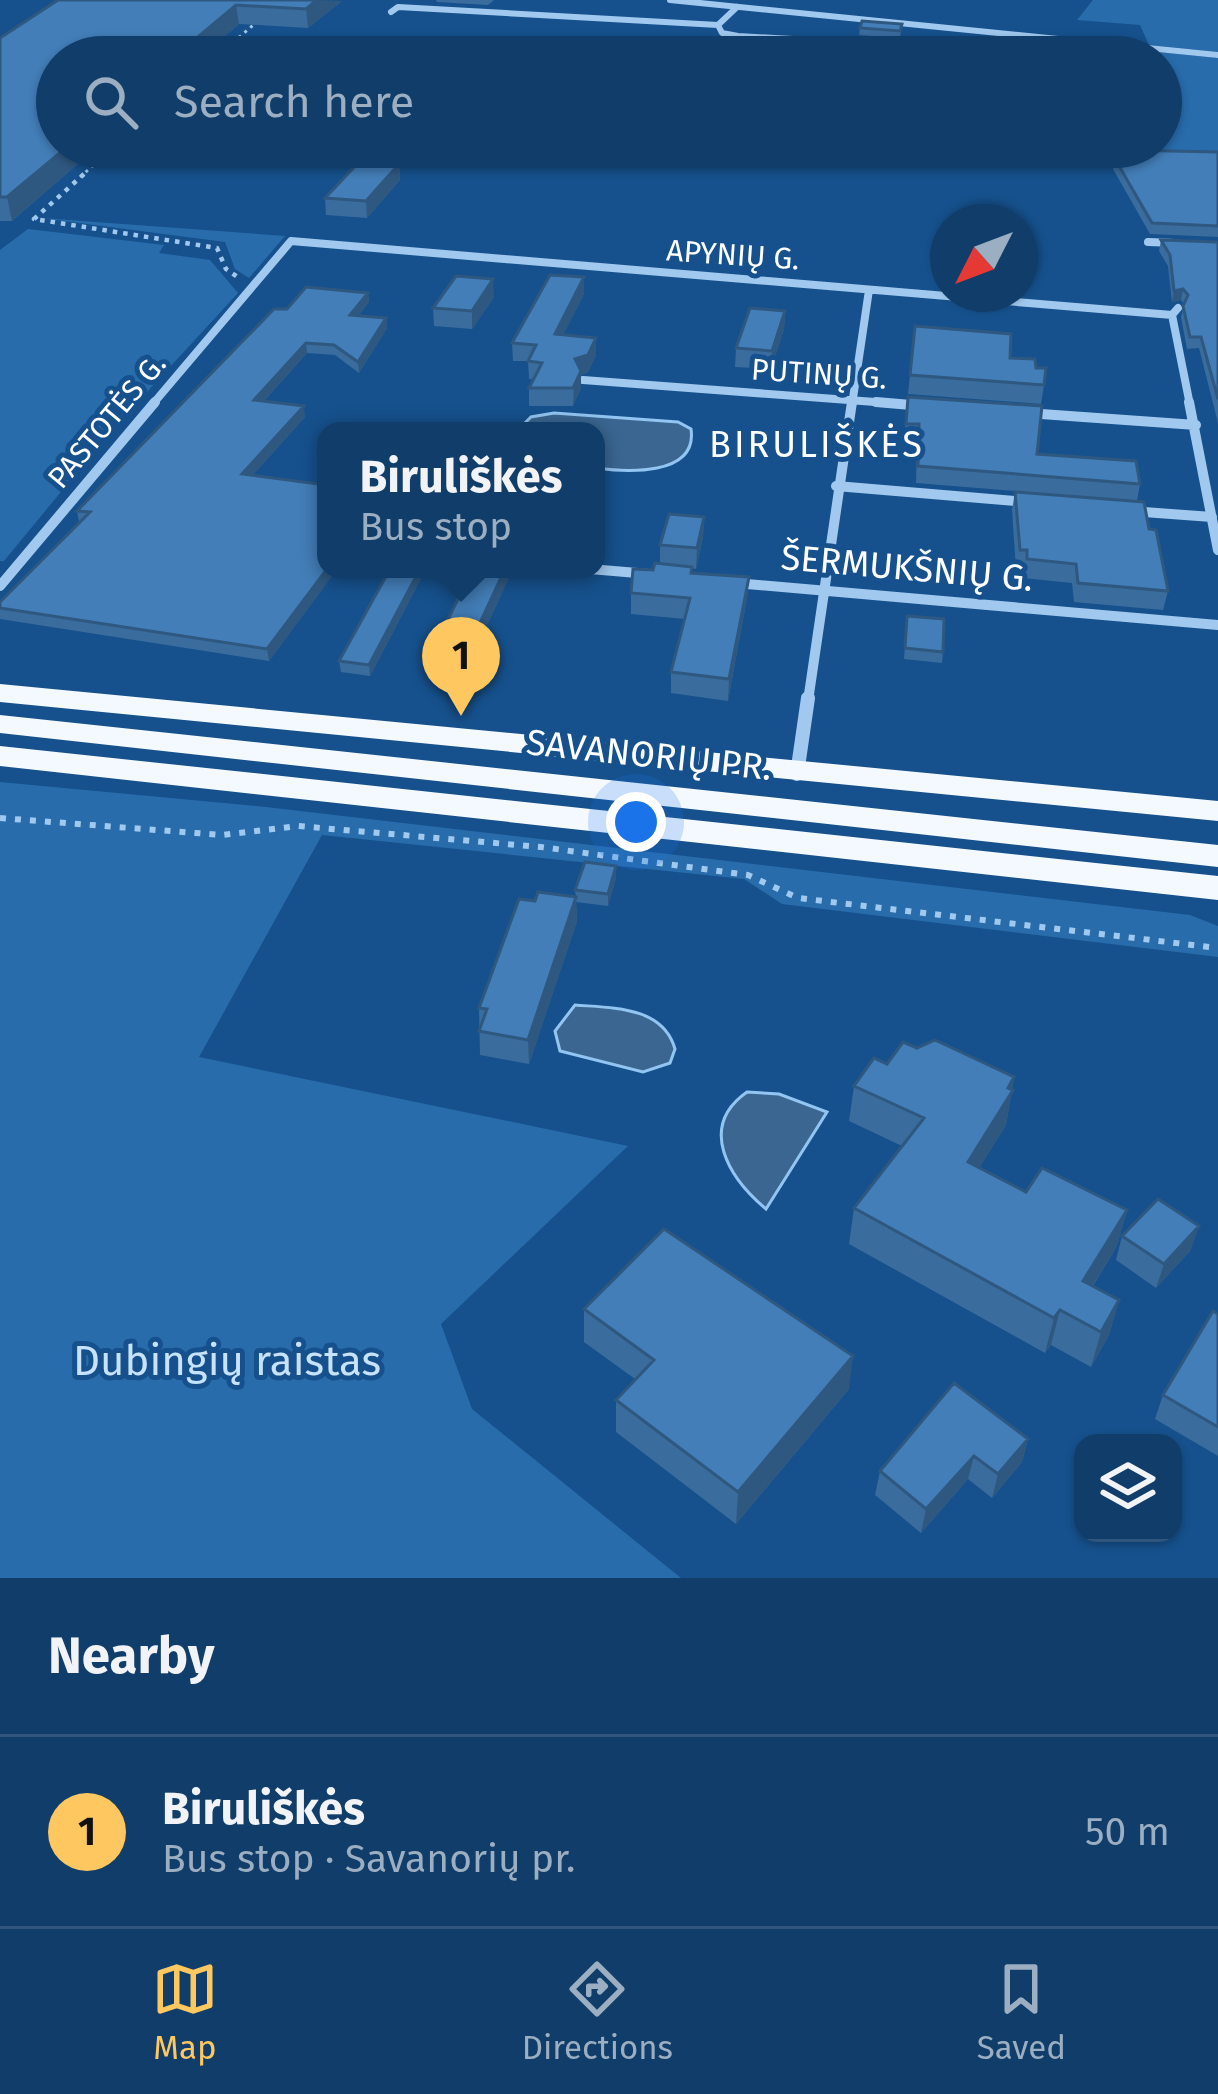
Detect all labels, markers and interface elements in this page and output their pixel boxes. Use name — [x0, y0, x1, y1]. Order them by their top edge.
search box — [36, 36, 1182, 168]
icon: search — [78, 69, 144, 135]
text: Search here — [174, 75, 414, 129]
north arrow — [930, 204, 1038, 312]
street label: APYNIŲ G. — [665, 232, 801, 278]
street label: PASTOTĖS G. — [40, 346, 174, 496]
street label: PUTINŲ G. — [750, 351, 888, 397]
popup — [317, 422, 605, 578]
district label: BIRULIŠKĖS — [709, 422, 925, 467]
text: Biruliškės — [360, 450, 562, 504]
text: Bus stop — [360, 504, 512, 550]
street label: ŠERMUKŠNIŲ G. — [779, 534, 1035, 601]
pin: 1 — [422, 617, 500, 716]
street label: SAVANORIŲ PR. — [524, 720, 774, 790]
your location — [606, 792, 666, 852]
park label: Dubingių raistas — [73, 1336, 381, 1386]
map controls — [1074, 1434, 1182, 1542]
button: layers — [1074, 1434, 1182, 1542]
text: Nearby — [48, 1625, 214, 1687]
text: Biruliškės — [162, 1782, 365, 1836]
text: 1 — [78, 1809, 96, 1855]
text: 50 m — [1085, 1809, 1170, 1855]
text: Bus stop · Savanorių pr. — [162, 1836, 575, 1882]
tab: Map — [152, 1956, 218, 2068]
tab: Directions — [522, 1956, 673, 2068]
tab: Saved — [977, 1956, 1066, 2068]

